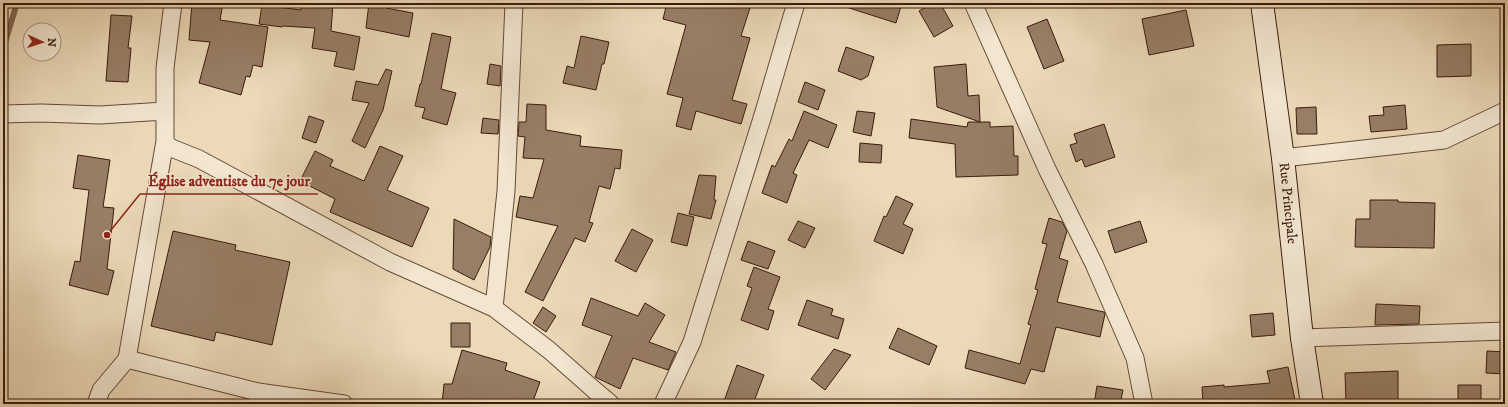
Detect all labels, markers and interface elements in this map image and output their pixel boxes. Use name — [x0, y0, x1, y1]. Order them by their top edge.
north arrow — [22, 22, 62, 62]
text: N — [44, 38, 58, 47]
street label: Rue Principale — [1275, 162, 1301, 245]
callout: Église adventiste du 7e jour — [140, 167, 318, 194]
text: Église adventiste du 7e jour — [148, 171, 310, 191]

